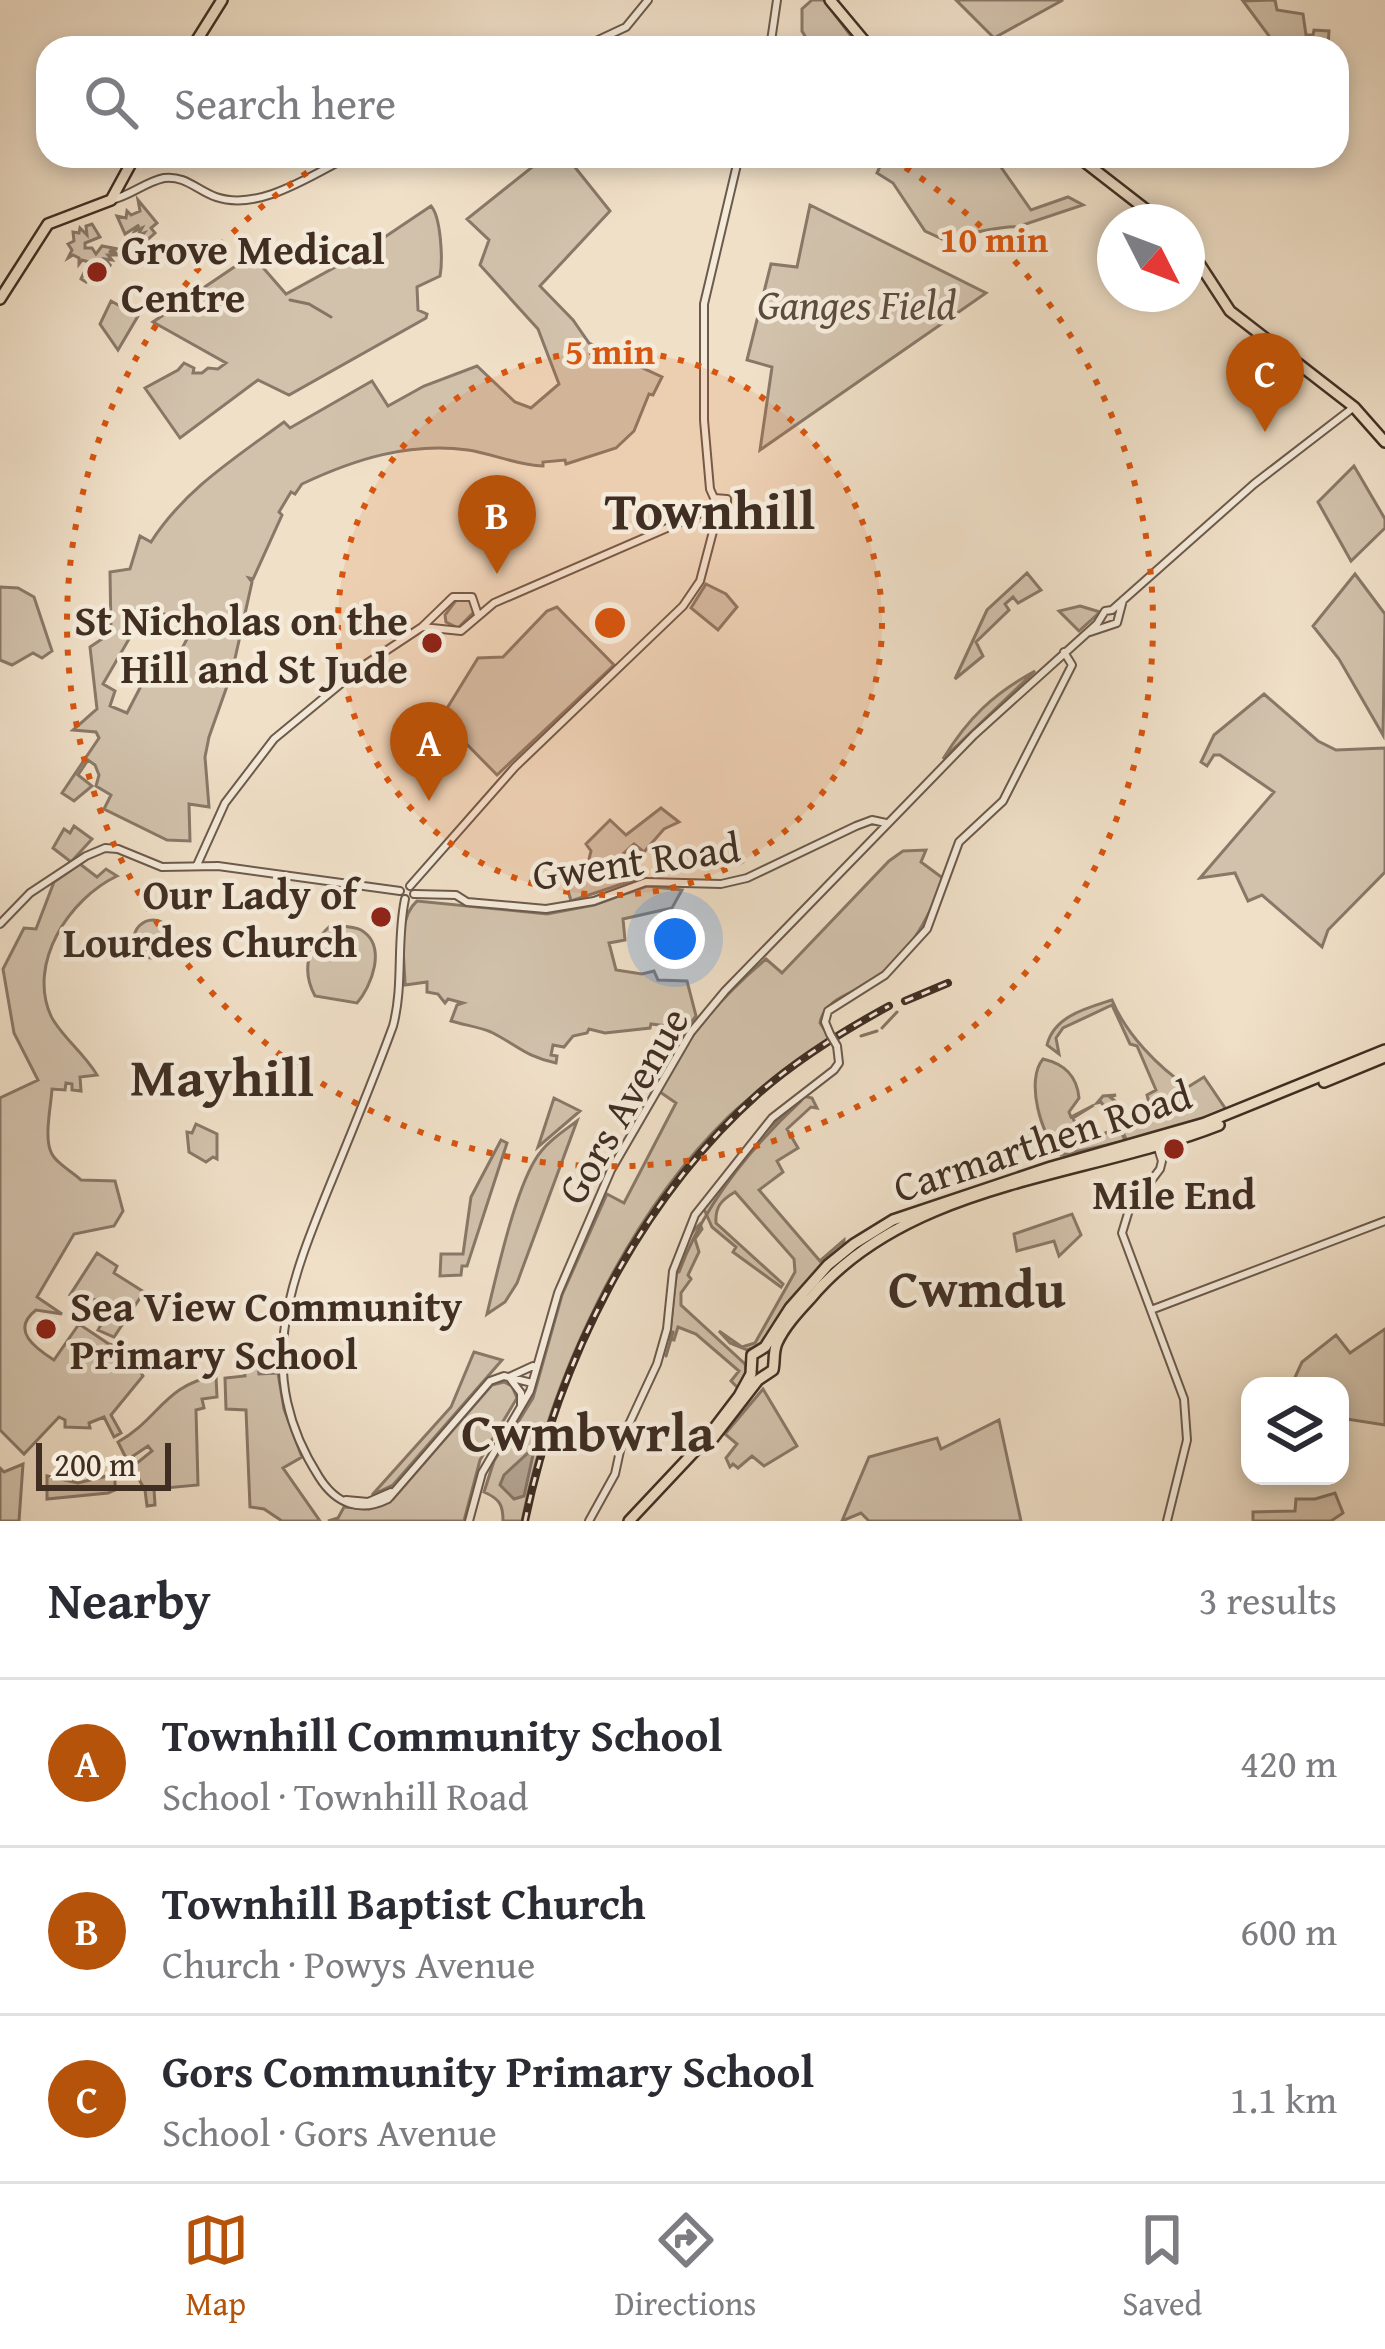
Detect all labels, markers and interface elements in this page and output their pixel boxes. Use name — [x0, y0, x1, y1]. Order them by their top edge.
search box — [36, 36, 1349, 168]
icon: search — [78, 69, 144, 135]
text: Search here — [174, 70, 396, 135]
north arrow — [1097, 204, 1205, 312]
text: 10 min — [940, 212, 1048, 265]
place label: Grove Medical Centre — [121, 218, 385, 327]
marker: Grove Medical Centre — [84, 259, 110, 285]
park label: Ganges Field — [757, 273, 957, 334]
text: 5 min — [565, 324, 655, 377]
pin: C — [1226, 333, 1304, 432]
district label: Townhill — [605, 470, 815, 549]
pin: B — [458, 475, 536, 574]
place label: St Nicholas on the Hill and St Jude — [74, 589, 408, 698]
centre of rings — [589, 602, 631, 644]
marker: St Nicholas on the Hill and St Jude — [419, 630, 445, 656]
pin: A — [390, 702, 468, 801]
street label: Gwent Road — [528, 815, 744, 905]
place label: Our Lady of Lourdes Church — [63, 863, 361, 972]
marker: Our Lady of Lourdes Church — [368, 904, 394, 930]
your location — [645, 909, 705, 969]
street label: Gors Avenue — [541, 995, 703, 1215]
district label: Mayhill — [130, 1037, 314, 1116]
street label: Carmarthen Road — [885, 1063, 1200, 1217]
marker: Mile End — [1161, 1136, 1187, 1162]
place label: Mile End — [1092, 1163, 1257, 1224]
district label: Cwmdu — [888, 1248, 1066, 1327]
place label: Sea View Community Primary School — [70, 1275, 463, 1384]
marker: Sea View Community Primary School — [33, 1316, 59, 1342]
map controls — [1241, 1377, 1349, 1485]
button: layers — [1241, 1377, 1349, 1485]
district label: Cwmbwrla — [461, 1392, 715, 1471]
scale bar — [36, 1437, 171, 1490]
text: 200 m — [54, 1440, 136, 1488]
text: Nearby — [48, 1562, 211, 1637]
text: 3 results — [1199, 1571, 1337, 1628]
text: Townhill Community School — [162, 1702, 722, 1767]
text: A — [75, 1734, 99, 1791]
text: 420 m — [1240, 1734, 1337, 1791]
text: School · Townhill Road — [162, 1767, 528, 1824]
text: Townhill Baptist Church — [162, 1870, 646, 1935]
text: B — [75, 1902, 99, 1959]
text: 600 m — [1240, 1902, 1337, 1959]
text: Church · Powys Avenue — [162, 1935, 535, 1992]
text: Gors Community Primary School — [162, 2038, 814, 2103]
text: C — [76, 2070, 98, 2127]
text: 1.1 km — [1230, 2070, 1337, 2127]
text: School · Gors Avenue — [162, 2103, 497, 2160]
tab: Map — [183, 2207, 249, 2327]
tab: Directions — [615, 2207, 756, 2327]
tab: Saved — [1122, 2207, 1202, 2327]

